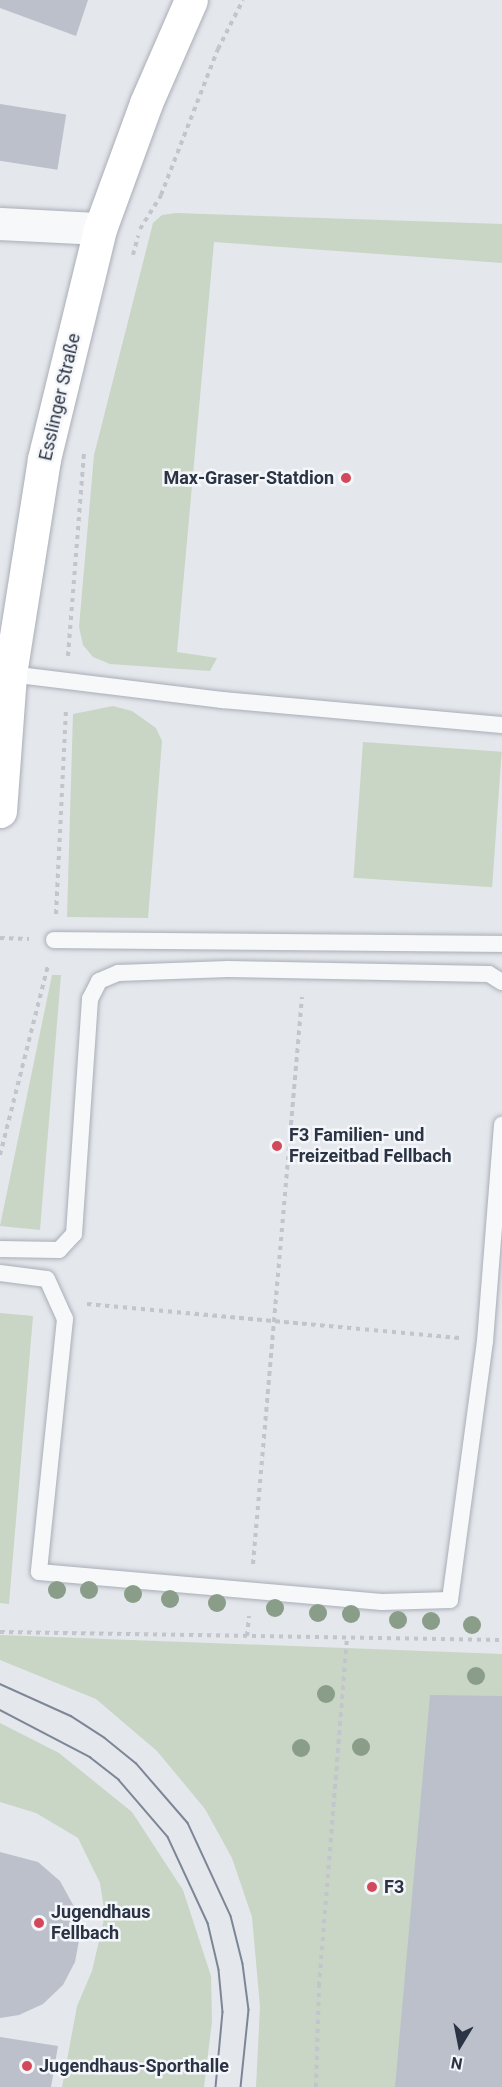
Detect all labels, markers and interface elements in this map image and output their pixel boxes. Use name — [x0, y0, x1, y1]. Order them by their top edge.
street label: Esslinger Straße — [35, 331, 85, 463]
place label: Max-Graser-Statdion — [163, 467, 334, 489]
marker: Max-Graser-Statdion — [339, 471, 353, 485]
place label: F3 Familien- und Freizeitbad Fellbach — [289, 1125, 452, 1168]
marker: F3 Familien- und Freizeitbad Fellbach — [270, 1139, 284, 1153]
place label: F3 — [384, 1876, 404, 1898]
marker: F3 — [365, 1880, 379, 1894]
place label: Jugendhaus Fellbach — [51, 1902, 150, 1944]
marker: Jugendhaus Fellbach — [32, 1916, 46, 1930]
north arrow — [430, 2015, 490, 2075]
text: N — [450, 2053, 464, 2074]
place label: Jugendhaus-Sporthalle — [39, 2055, 229, 2077]
marker: Jugendhaus-Sporthalle — [20, 2059, 34, 2073]

